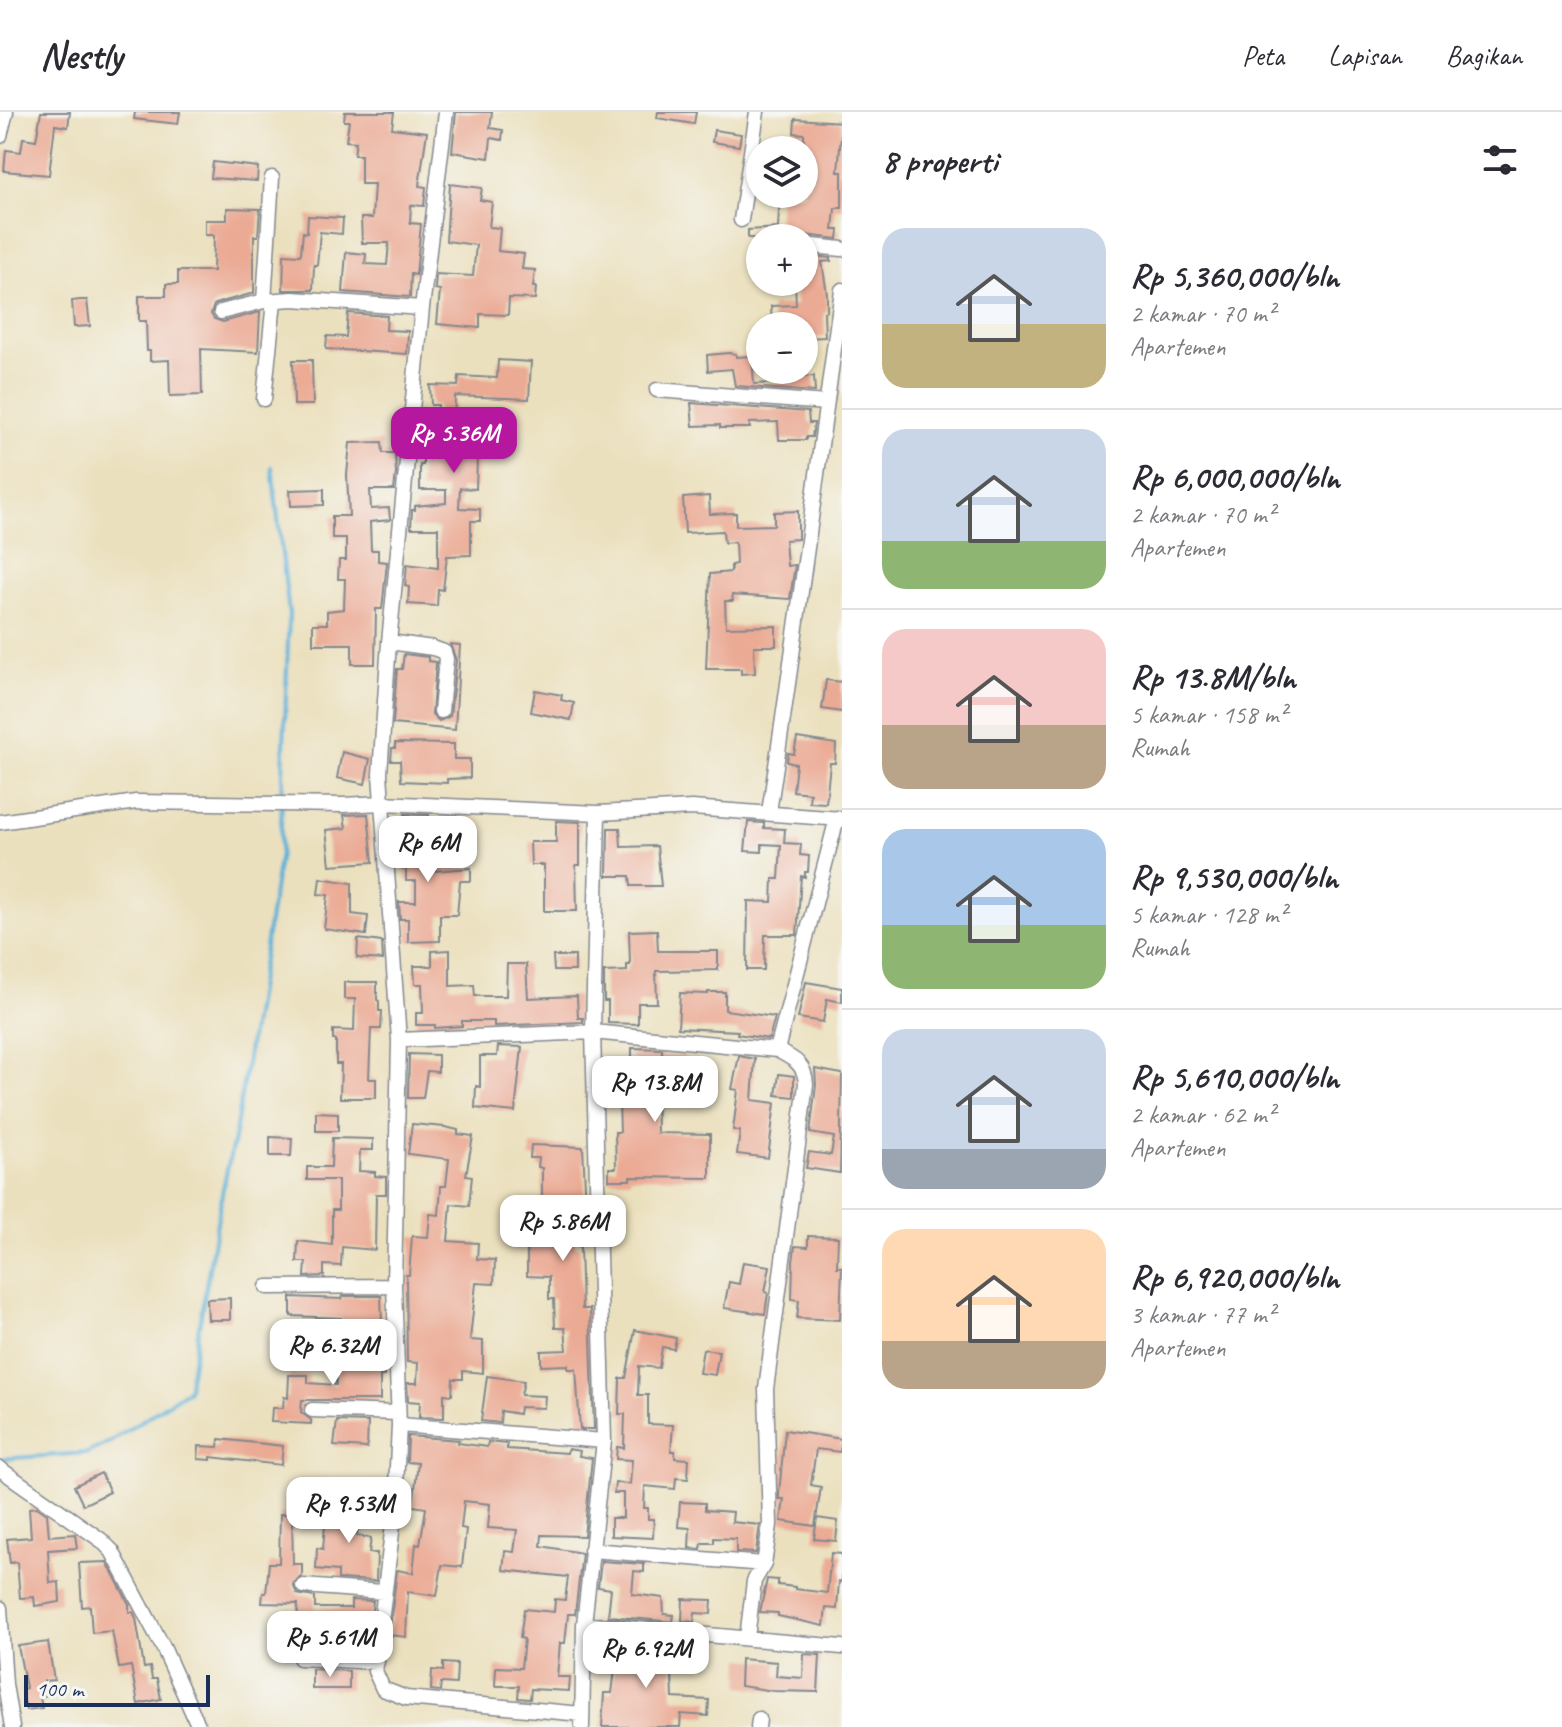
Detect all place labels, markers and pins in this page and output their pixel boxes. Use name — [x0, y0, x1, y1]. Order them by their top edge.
pin: Rp 5.36M — [371, 407, 537, 475]
pin: Rp 6M — [372, 816, 484, 884]
pin: Rp 13.8M — [572, 1056, 738, 1124]
pin: Rp 5.86M — [480, 1195, 646, 1263]
pin: Rp 6.32M — [250, 1319, 416, 1387]
pin: Rp 9.53M — [266, 1477, 432, 1545]
pin: Rp 5.61M — [247, 1611, 413, 1679]
pin: Rp 6.92M — [563, 1622, 729, 1690]

